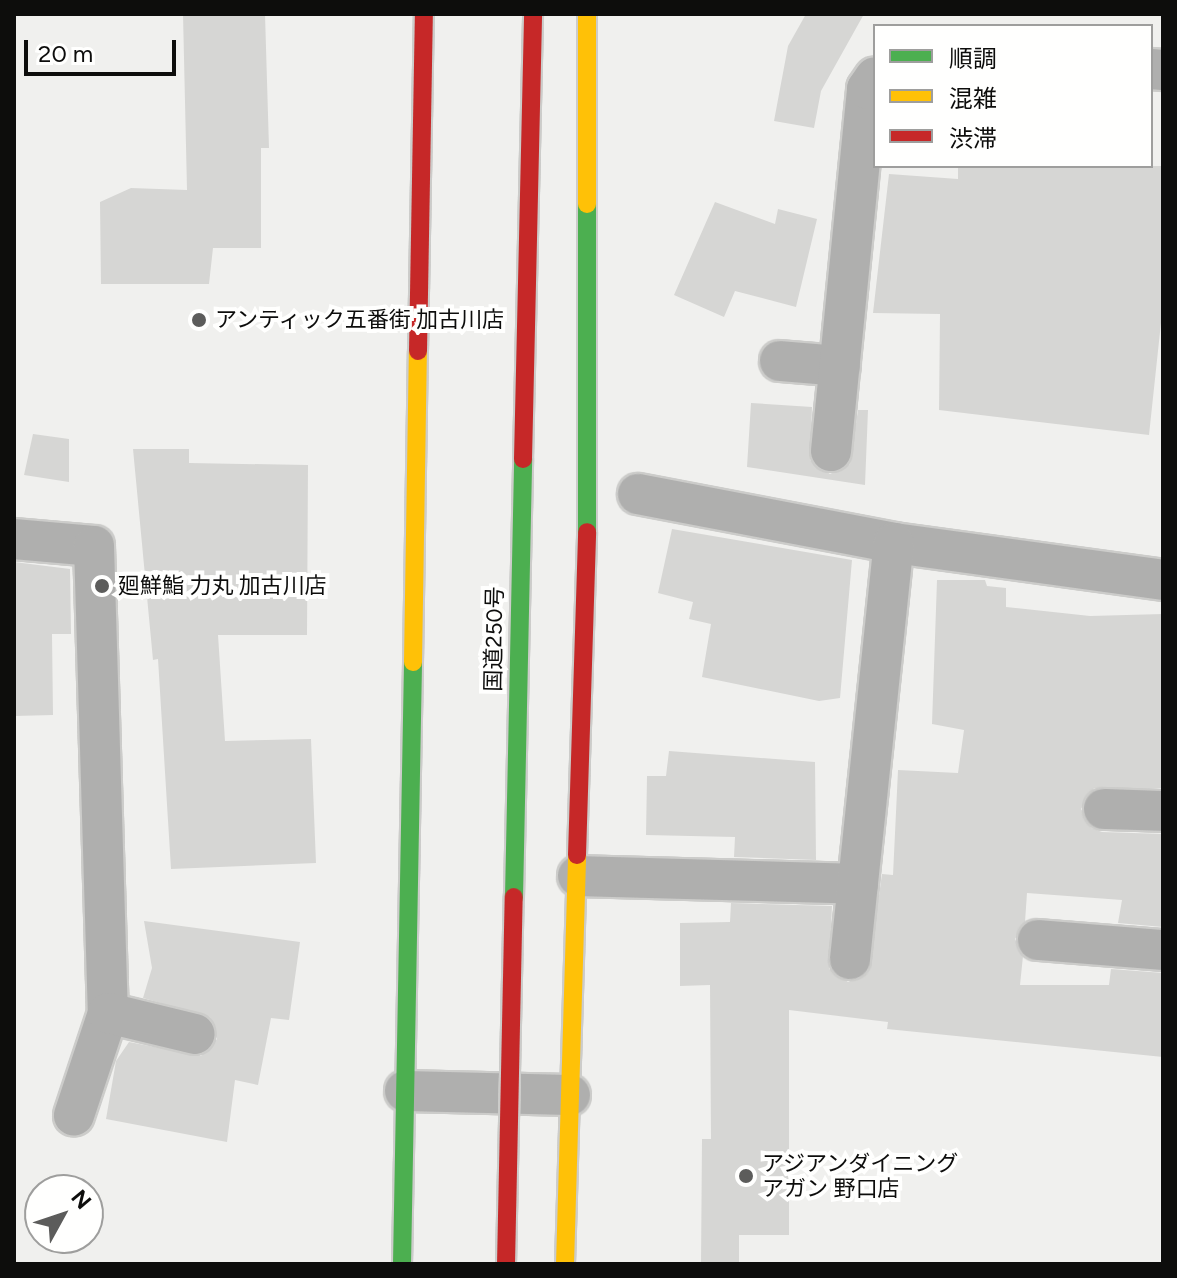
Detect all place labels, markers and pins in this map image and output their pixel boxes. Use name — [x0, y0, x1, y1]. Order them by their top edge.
place label: アンティック五番街 加古川店 — [215, 307, 506, 333]
marker: アンティック五番街 加古川店 — [190, 311, 208, 329]
place label: 廻鮮鮨 力丸 加古川店 — [118, 573, 327, 599]
marker: 廻鮮鮨 力丸 加古川店 — [93, 577, 111, 595]
place label: アジアンダイニング アガン 野口店 — [762, 1150, 960, 1202]
marker: アジアンダイニング アガン 野口店 — [737, 1167, 755, 1185]

